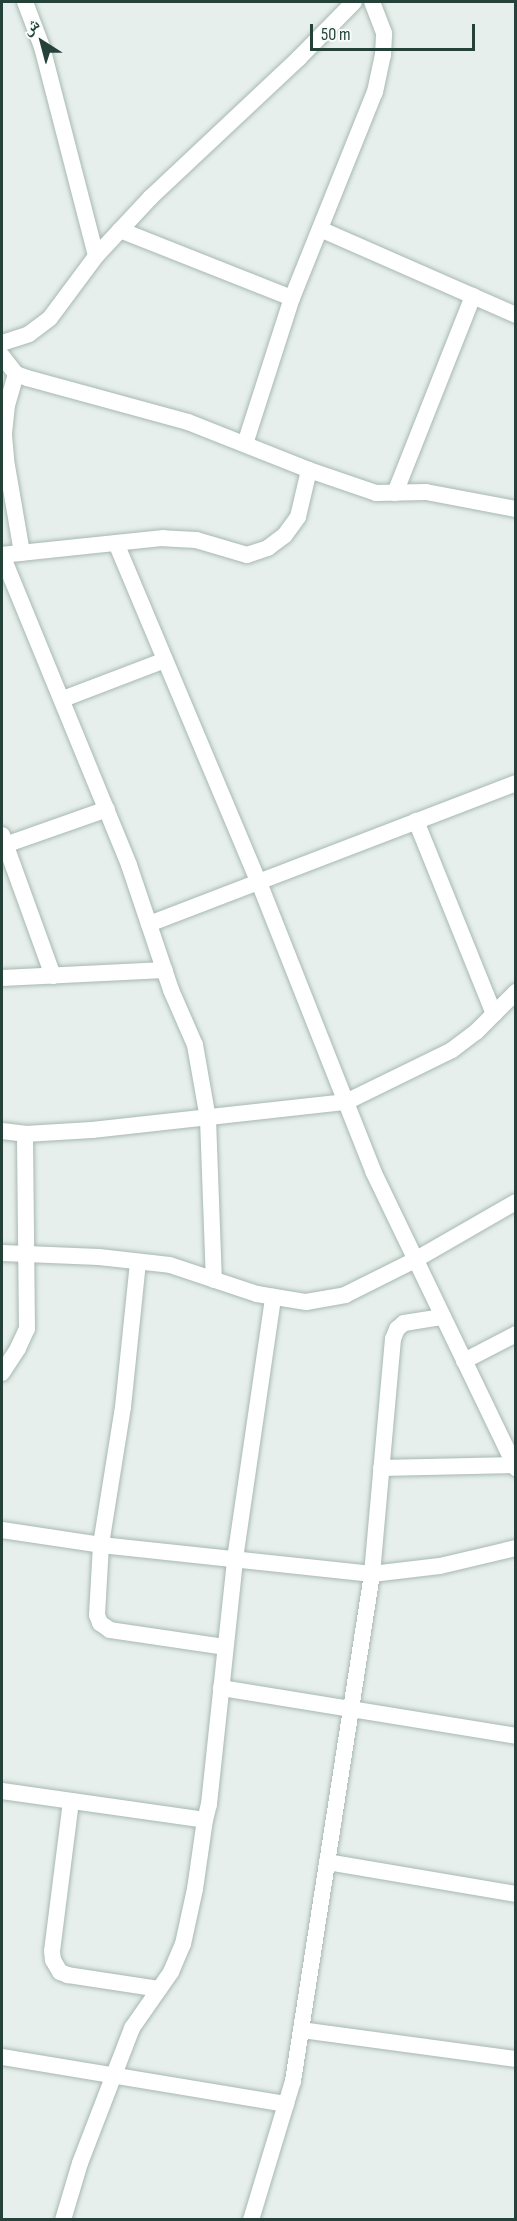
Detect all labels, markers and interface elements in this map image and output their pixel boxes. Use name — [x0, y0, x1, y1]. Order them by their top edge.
north arrow — [12, 12, 72, 72]
scale bar — [313, 12, 478, 50]
text: ش — [19, 14, 44, 40]
text: 50 m — [321, 24, 351, 45]

